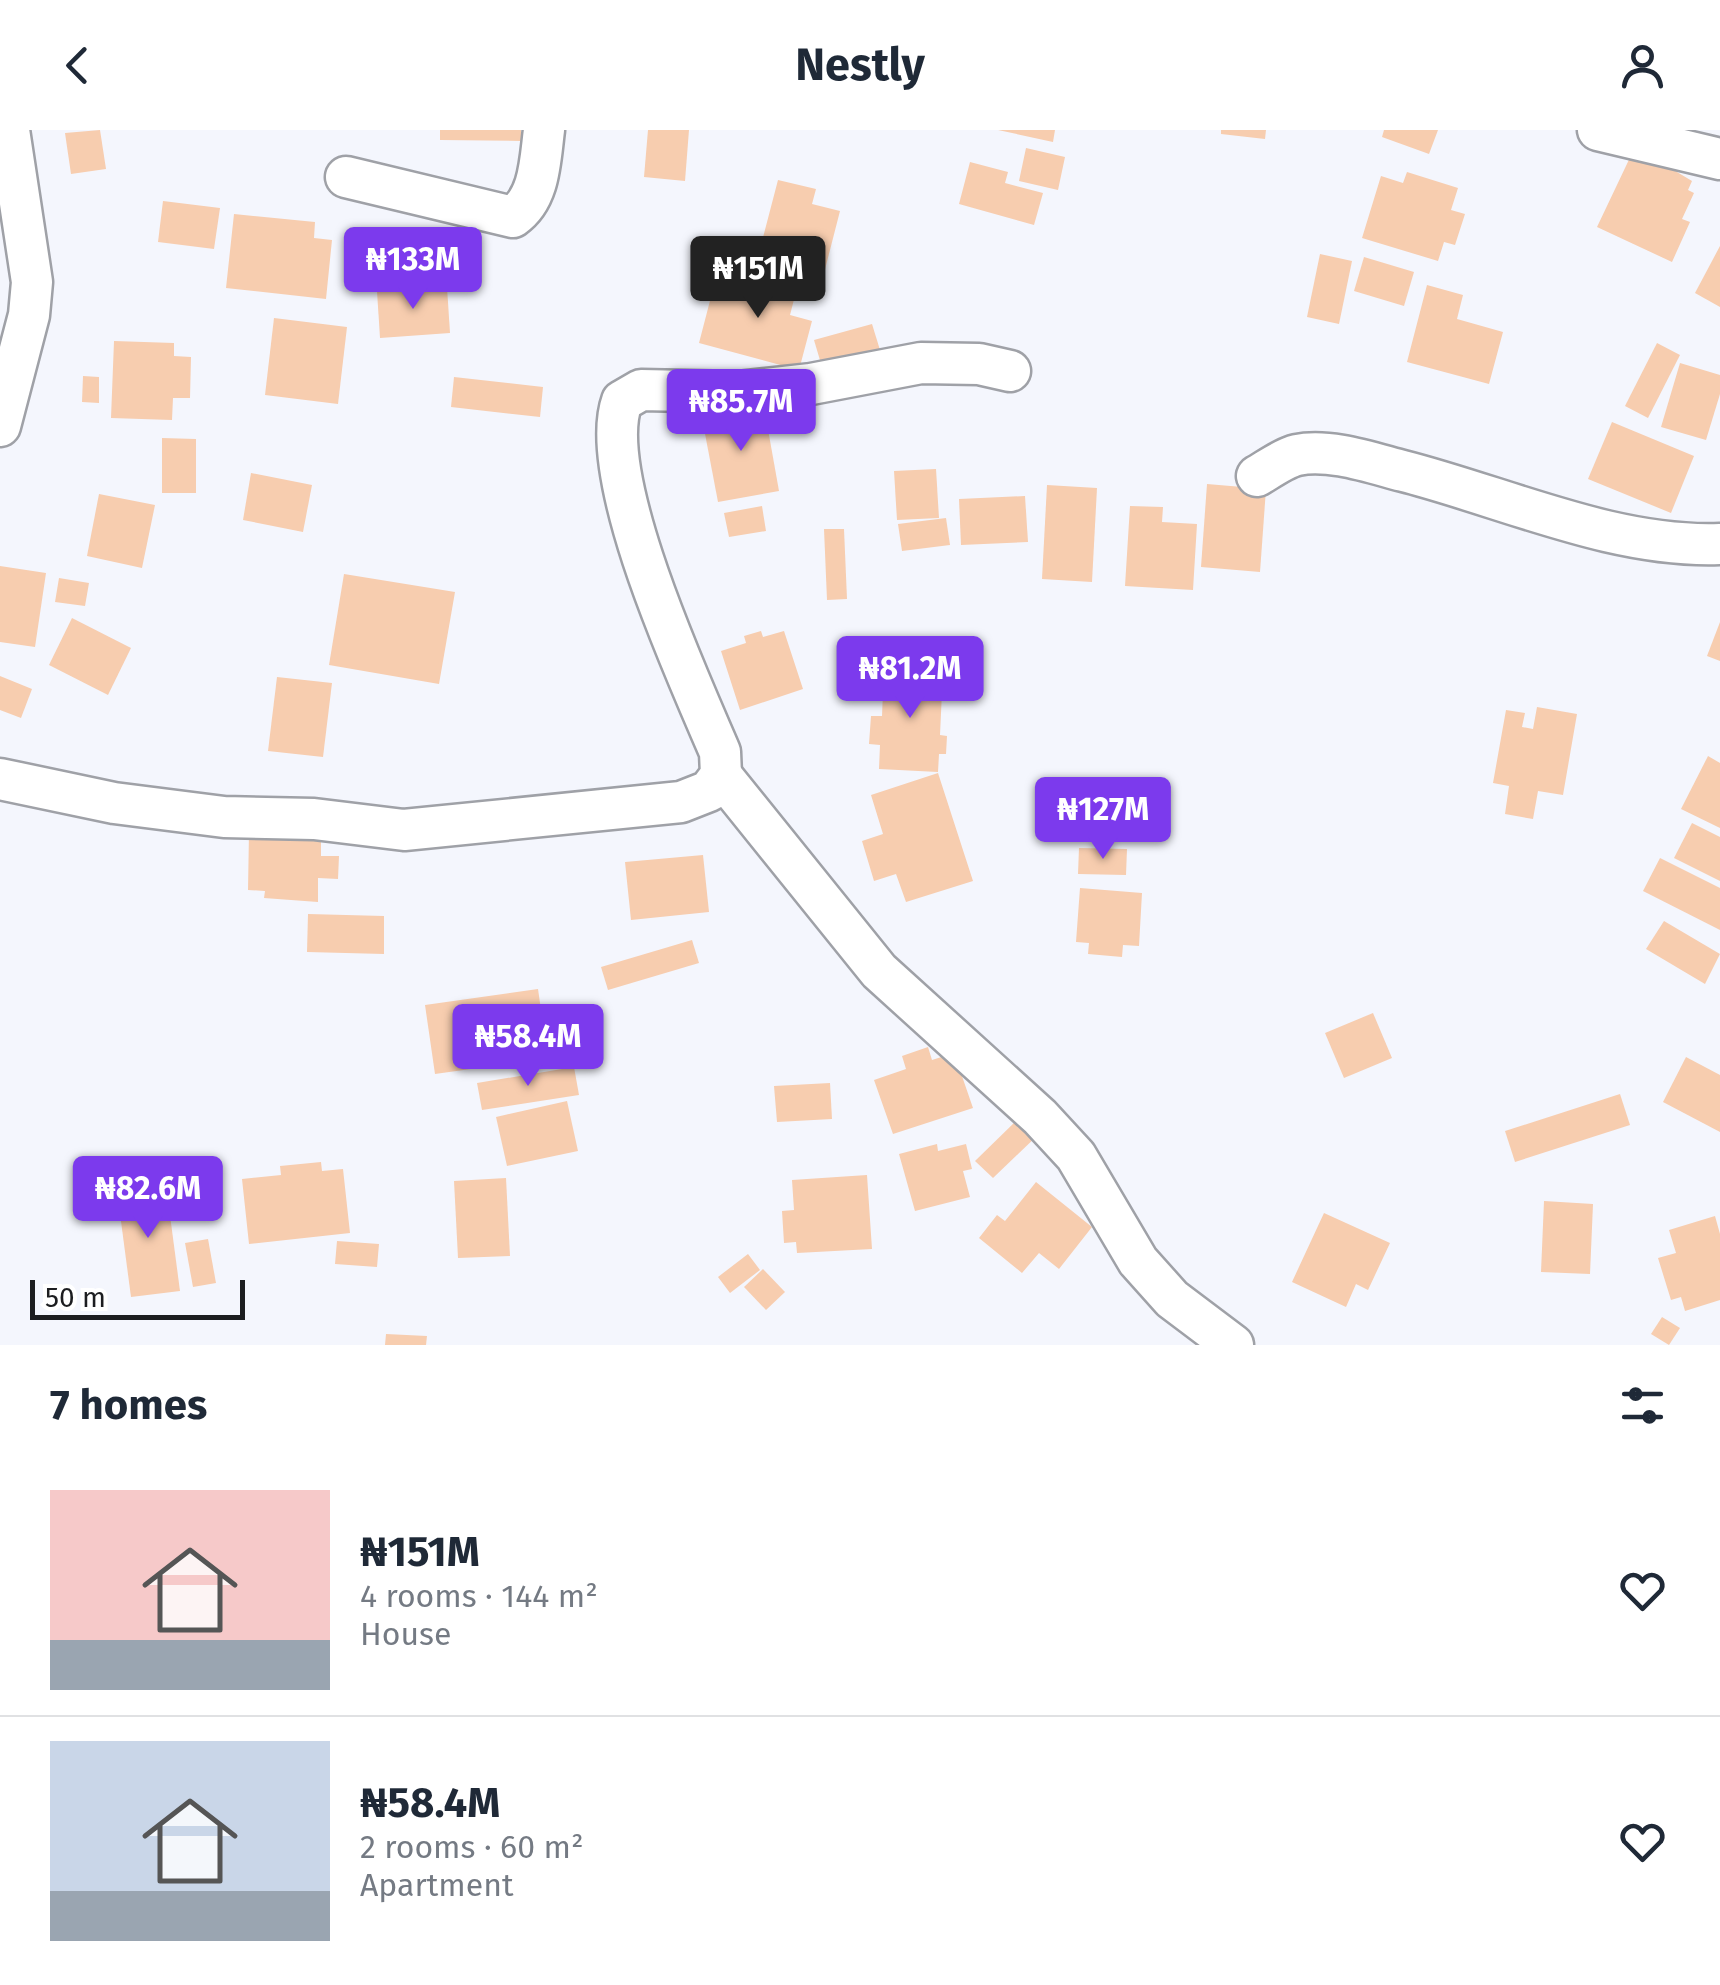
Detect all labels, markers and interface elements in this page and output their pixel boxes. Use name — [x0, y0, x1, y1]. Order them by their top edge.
icon: back — [50, 38, 105, 93]
text: Nestly — [795, 38, 925, 92]
icon: person — [1615, 38, 1670, 93]
pin: ₦133M — [343, 227, 483, 312]
pin: ₦151M — [688, 236, 828, 321]
text: ₦133M — [366, 240, 460, 278]
text: ₦151M — [712, 249, 804, 287]
pin: ₦85.7M — [660, 369, 822, 454]
text: ₦85.7M — [689, 382, 793, 420]
pin: ₦81.2M — [829, 636, 991, 721]
text: ₦81.2M — [859, 649, 961, 687]
pin: ₦127M — [1033, 777, 1173, 862]
text: ₦127M — [1057, 790, 1149, 828]
pin: ₦58.4M — [447, 1004, 609, 1089]
text: ₦58.4M — [475, 1017, 581, 1055]
pin: ₦82.6M — [67, 1156, 229, 1241]
text: ₦82.6M — [95, 1169, 201, 1207]
scale bar — [30, 1275, 245, 1320]
text: 50 m — [45, 1281, 106, 1314]
icon: filters — [1615, 1378, 1670, 1433]
text: 7 homes — [50, 1380, 207, 1430]
text: ₦151M — [360, 1527, 480, 1577]
icon: home — [130, 1530, 250, 1650]
icon: heart — [1615, 1563, 1670, 1618]
text: 4 rooms · 144 m² — [360, 1577, 598, 1615]
text: House — [360, 1615, 451, 1653]
text: ₦58.4M — [360, 1778, 500, 1828]
icon: home — [130, 1781, 250, 1901]
icon: heart — [1615, 1814, 1670, 1869]
text: 2 rooms · 60 m² — [360, 1828, 584, 1866]
text: Apartment — [360, 1866, 514, 1904]

